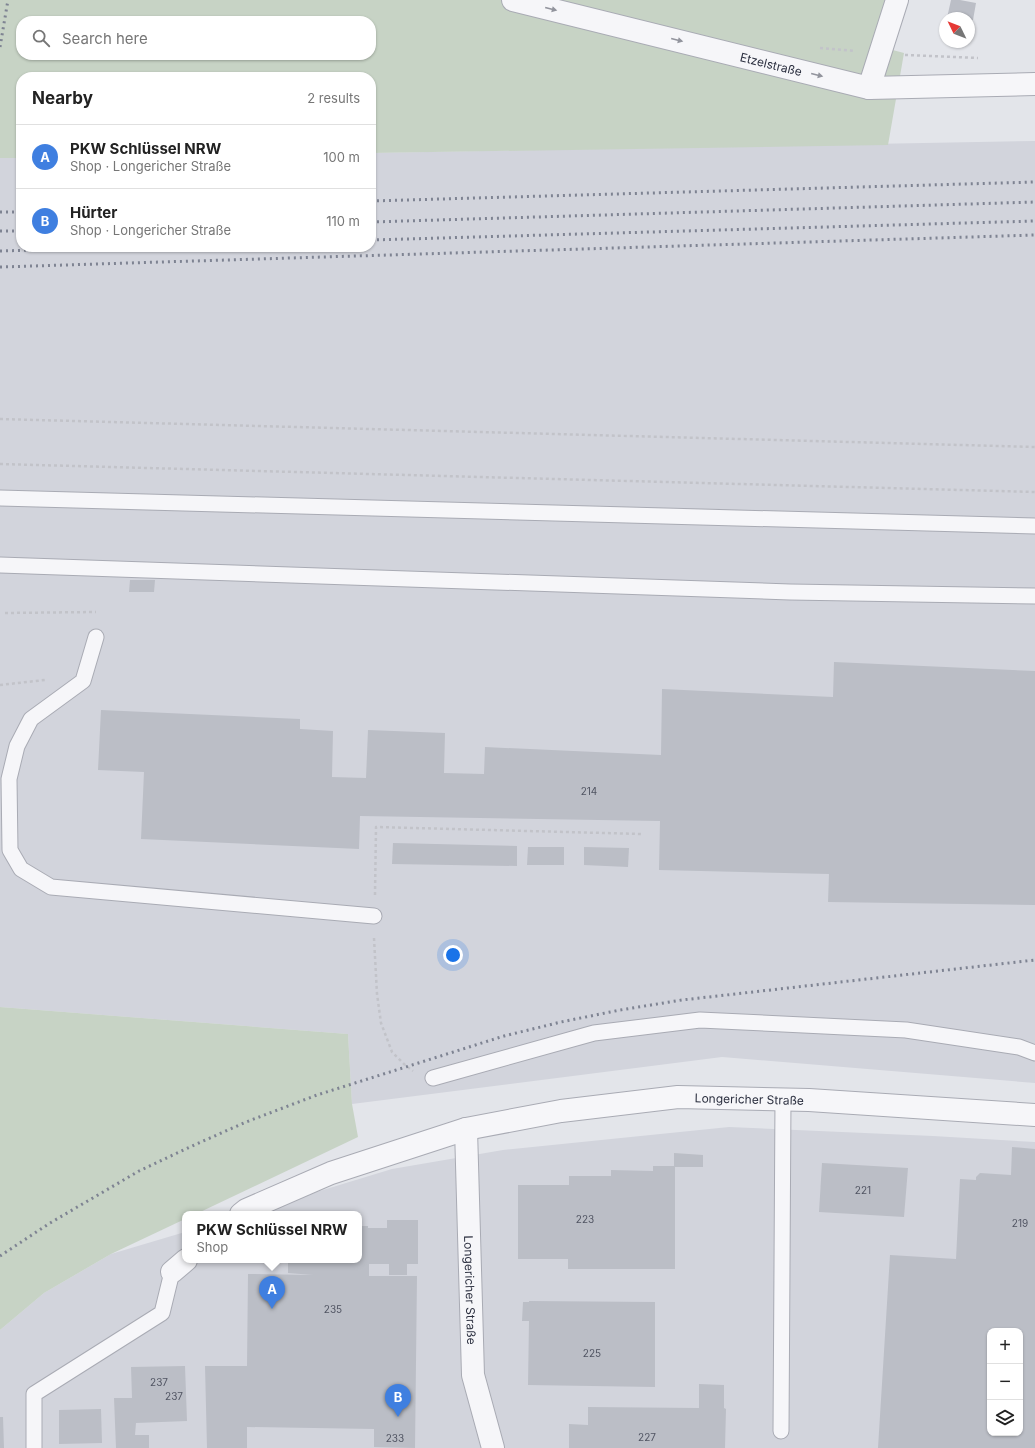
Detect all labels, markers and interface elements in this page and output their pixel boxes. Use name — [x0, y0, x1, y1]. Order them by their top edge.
one-way arrow — [545, 7, 557, 13]
north arrow — [939, 12, 975, 48]
search box — [16, 16, 376, 60]
icon: search — [30, 27, 52, 49]
text: Search here — [62, 29, 148, 48]
one-way arrow — [671, 38, 683, 44]
street label: Etzelstraße — [739, 49, 804, 79]
one-way arrow — [811, 72, 823, 78]
text: Nearby — [32, 88, 93, 108]
text: 2 results — [307, 90, 360, 106]
text: PKW Schlüssel NRW — [70, 139, 221, 158]
text: A — [40, 149, 50, 165]
text: 100 m — [323, 149, 360, 165]
text: Shop · Longericher Straße — [70, 158, 231, 174]
text: Hürter — [70, 203, 117, 222]
text: B — [41, 213, 49, 229]
text: 110 m — [326, 213, 360, 229]
text: Shop · Longericher Straße — [70, 222, 231, 238]
house number: 214 — [581, 785, 597, 797]
your location — [443, 945, 463, 965]
street label: Longericher Straße — [695, 1090, 804, 1107]
house number: 221 — [855, 1184, 871, 1196]
popup — [182, 1211, 362, 1263]
house number: 223 — [576, 1213, 594, 1225]
house number: 219 — [1012, 1217, 1028, 1229]
text: PKW Schlüssel NRW — [196, 1220, 348, 1239]
street label: Longericher Straße — [462, 1235, 480, 1345]
text: Shop — [196, 1239, 228, 1255]
pin: A — [259, 1276, 285, 1309]
house number: 235 — [324, 1303, 342, 1315]
map controls — [987, 1328, 1023, 1436]
button: + — [987, 1328, 1023, 1364]
house number: 225 — [583, 1347, 601, 1359]
button: − — [987, 1364, 1023, 1400]
house number: 237 — [150, 1376, 168, 1388]
pin: B — [385, 1384, 411, 1417]
house number: 237 — [165, 1390, 183, 1402]
button: layers — [987, 1400, 1023, 1436]
house number: 227 — [638, 1431, 656, 1443]
house number: 233 — [386, 1432, 404, 1444]

